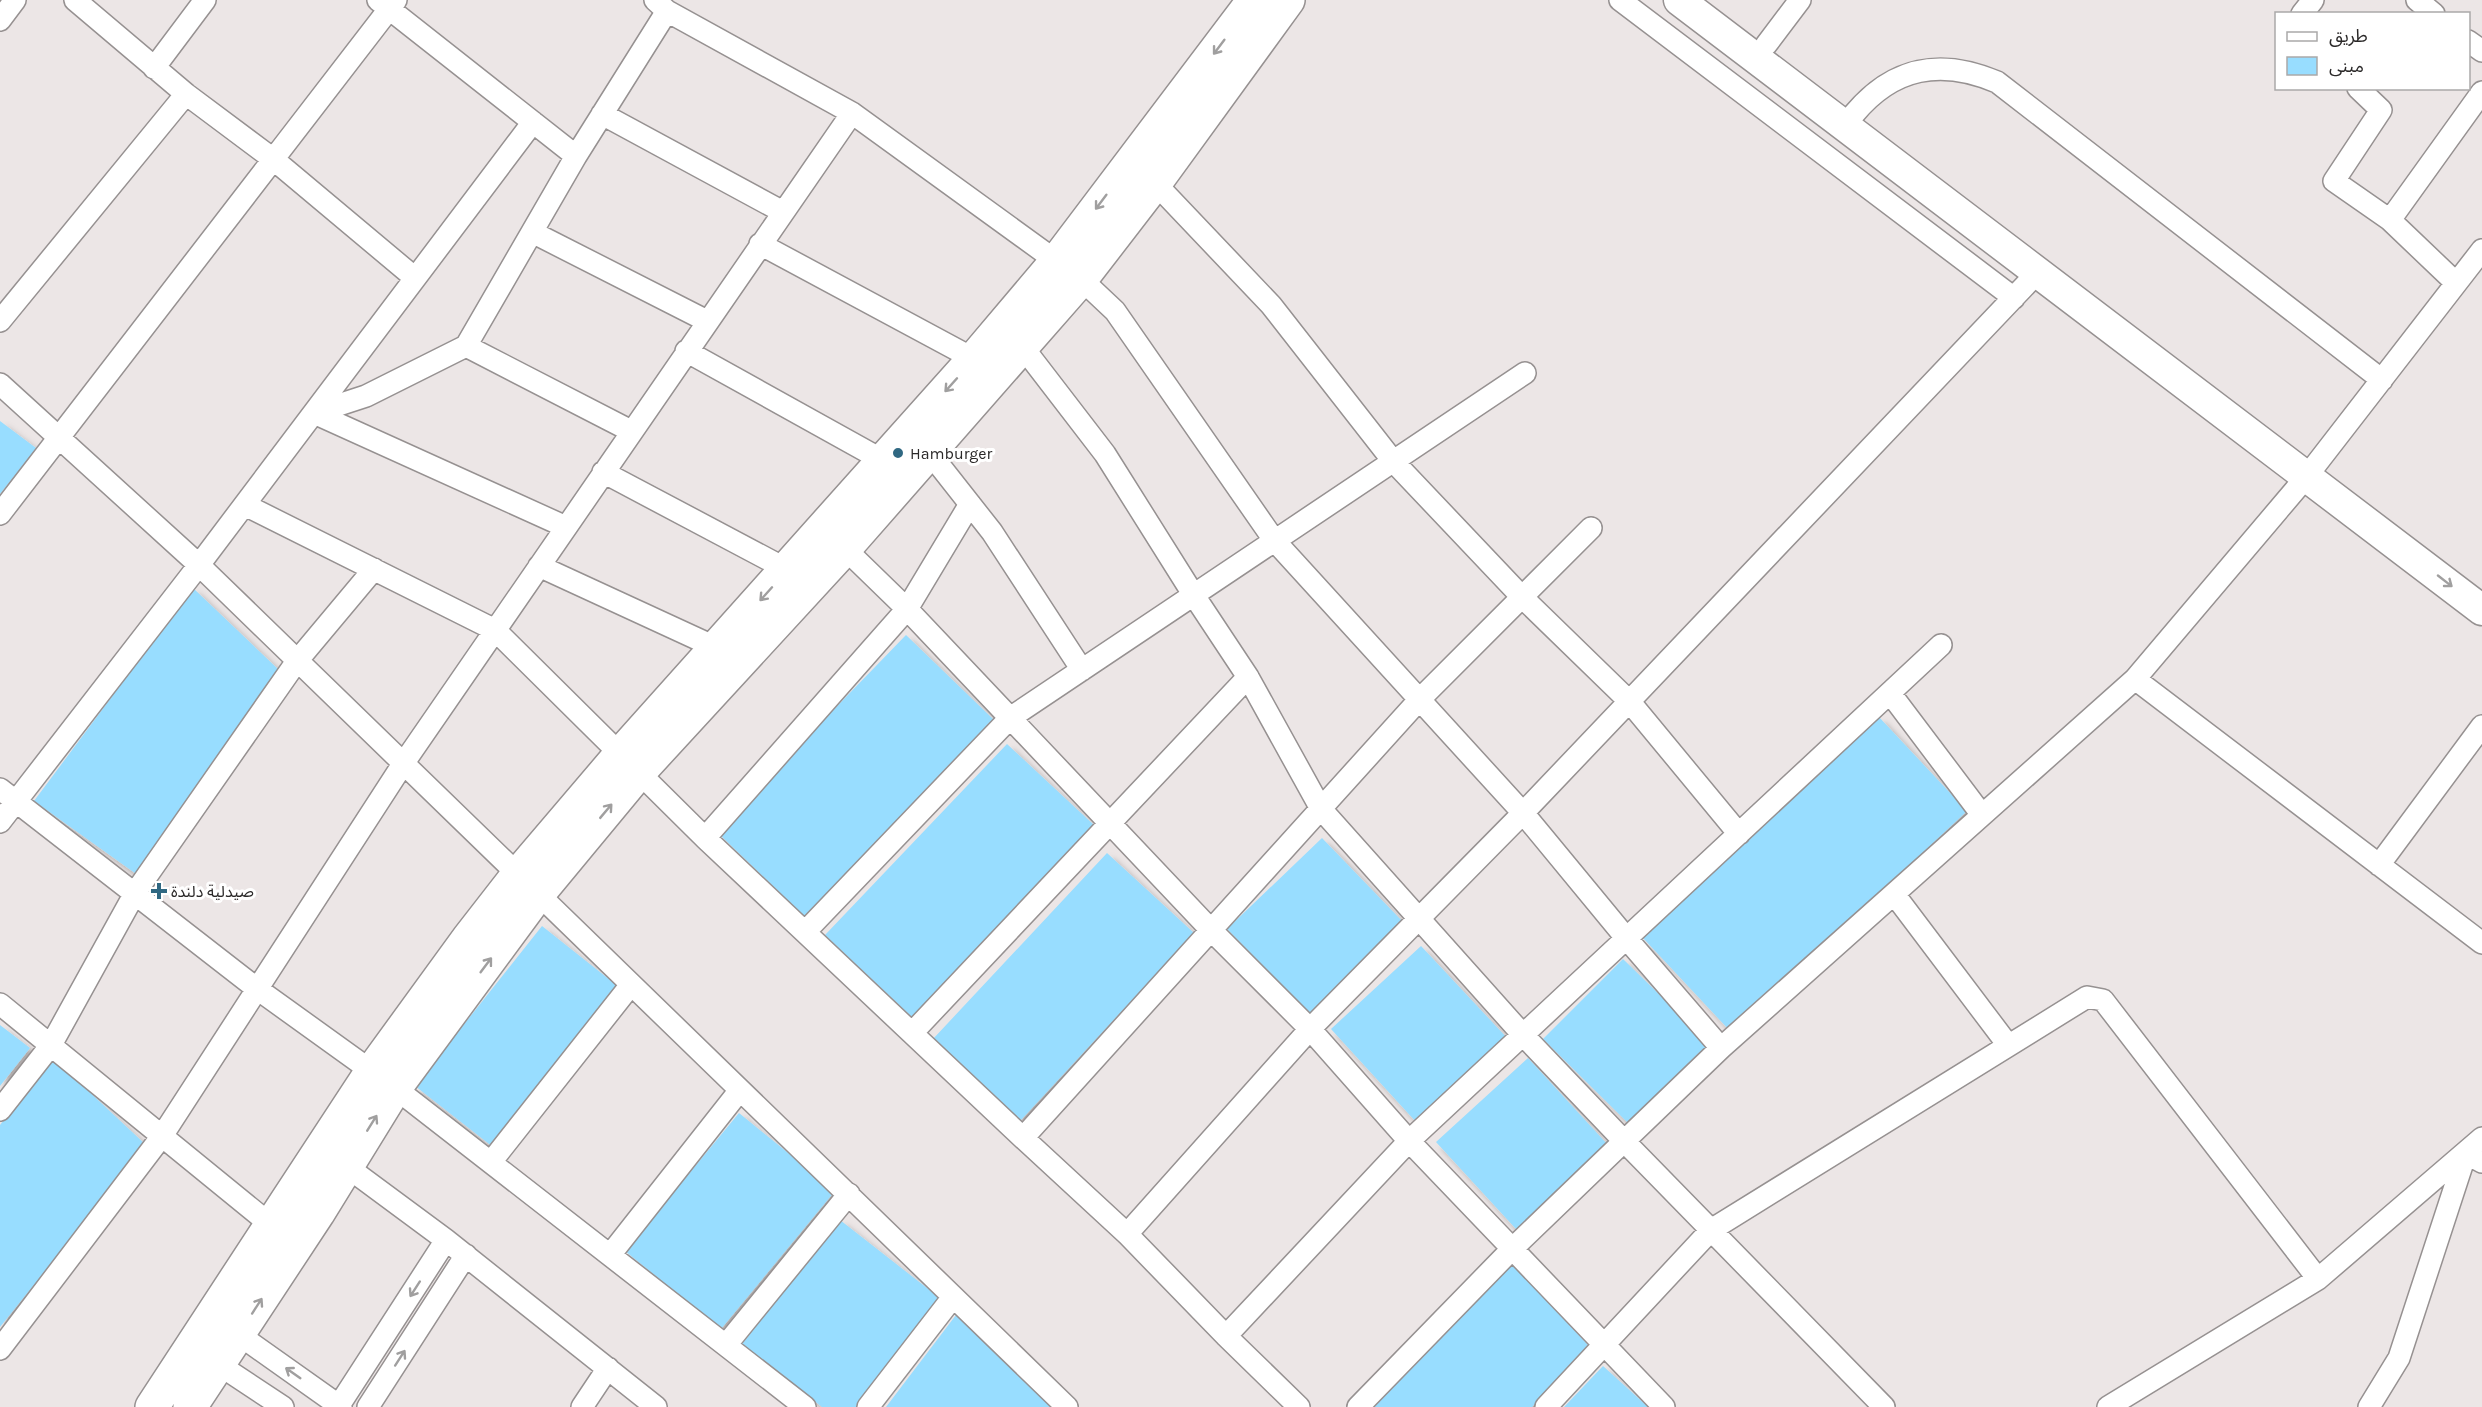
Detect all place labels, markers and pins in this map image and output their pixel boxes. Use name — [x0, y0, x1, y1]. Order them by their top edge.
place label: Hamburger — [910, 444, 992, 463]
marker: Hamburger — [891, 446, 905, 460]
place label: صيدلية دلندة — [171, 882, 254, 901]
marker: صيدلية دلندة — [152, 884, 166, 898]

